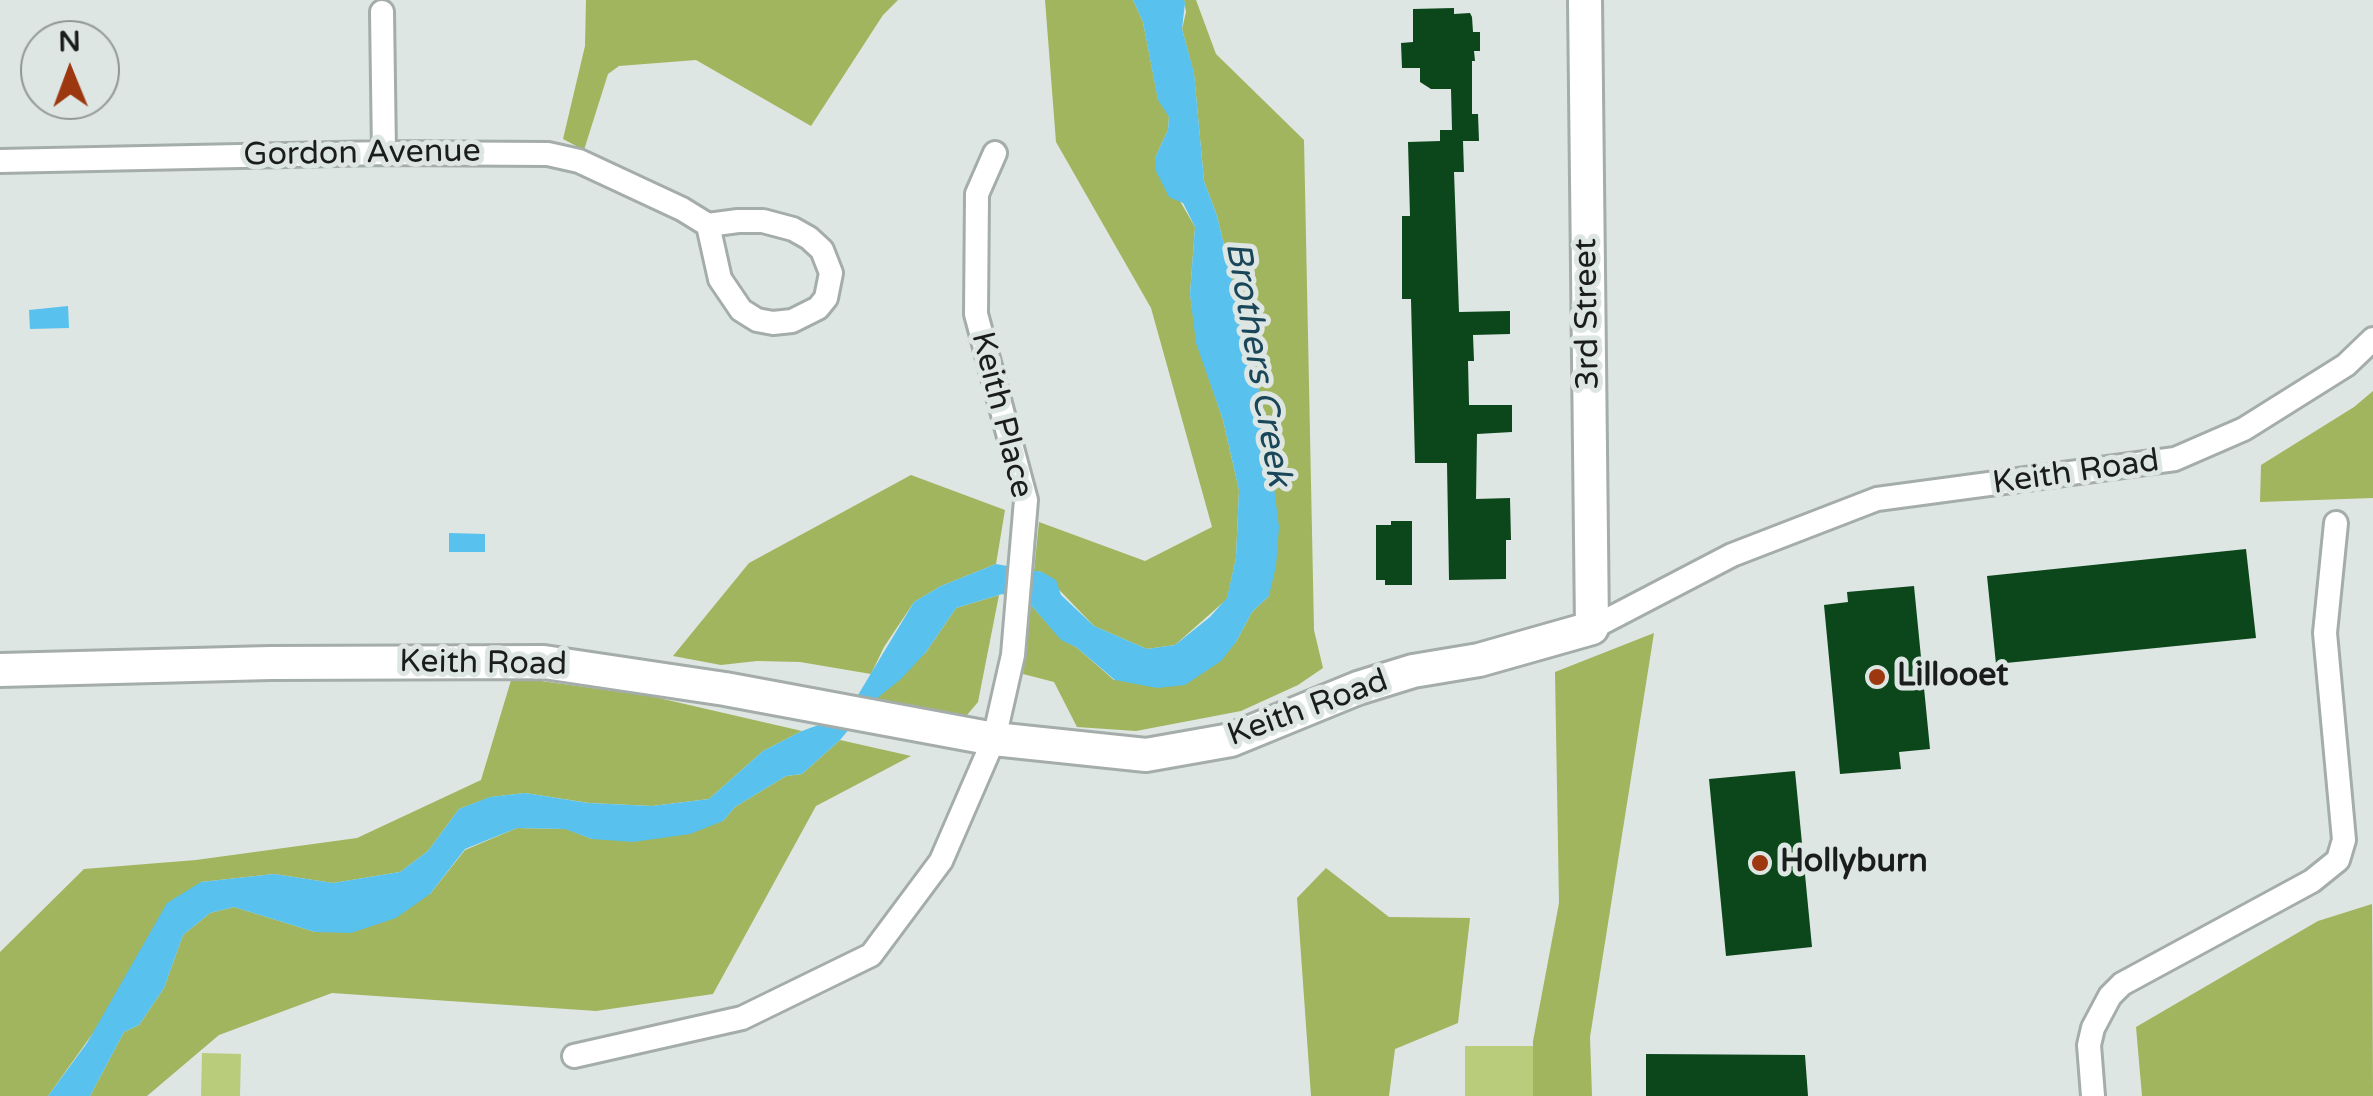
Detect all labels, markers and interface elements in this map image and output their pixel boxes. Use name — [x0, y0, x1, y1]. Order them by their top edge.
north arrow — [20, 20, 120, 120]
text: N — [58, 25, 81, 59]
street label: Gordon Avenue — [243, 133, 481, 175]
water label: Brothers Creek — [1215, 238, 1299, 490]
street label: 3rd Street — [1567, 238, 1609, 390]
street label: Keith Place — [962, 328, 1040, 502]
street label: Keith Road — [1990, 442, 2162, 504]
street label: Keith Road — [399, 643, 567, 685]
place label: Lillooet — [1897, 658, 2009, 696]
street label: Keith Road — [1223, 662, 1393, 756]
marker: Lillooet — [1866, 666, 1888, 688]
place label: Hollyburn — [1780, 844, 1928, 882]
marker: Hollyburn — [1749, 852, 1771, 874]

